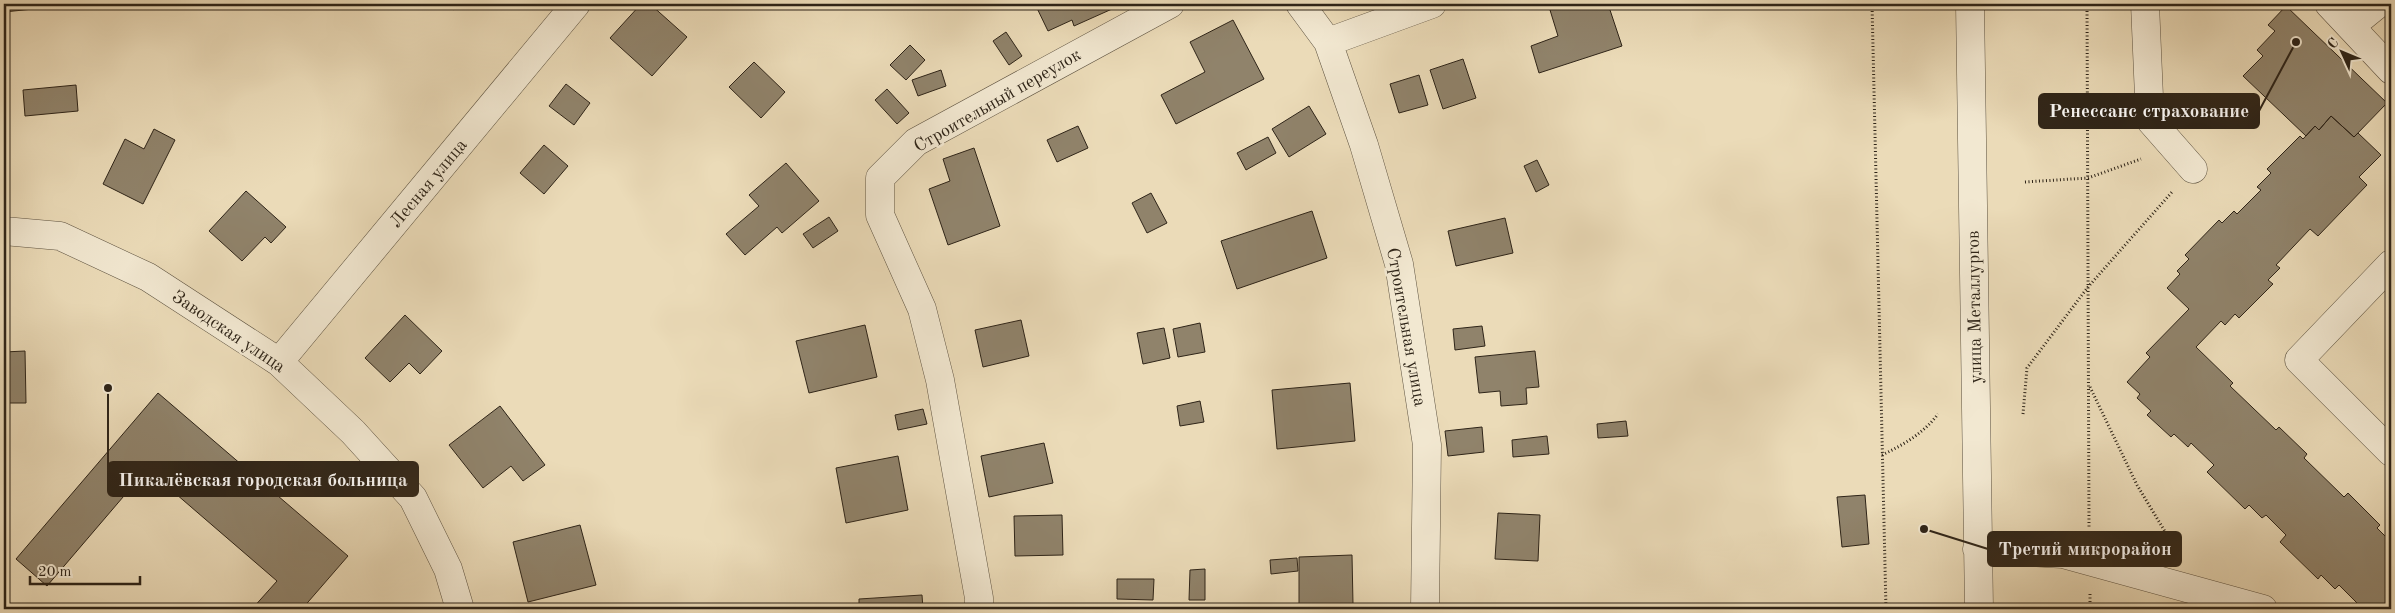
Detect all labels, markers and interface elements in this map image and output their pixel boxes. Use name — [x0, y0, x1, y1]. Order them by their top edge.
north arrow — [2318, 28, 2368, 78]
text: С — [2325, 35, 2342, 52]
street label: Строительный переулок — [911, 46, 1084, 156]
callout: Ренессанс страхование — [2039, 94, 2259, 128]
text: Ренессанс страхование — [2049, 103, 2249, 122]
street label: Лесная улица — [387, 136, 471, 231]
street label: улица Металлургов — [1965, 230, 1985, 384]
street label: Строительная улица — [1383, 246, 1429, 408]
street label: Заводская улица — [169, 287, 288, 376]
callout: Пикалёвская городская больница — [108, 462, 418, 496]
text: Пикалёвская городская больница — [118, 472, 408, 491]
callout: Третий микрорайон — [1988, 532, 2181, 566]
text: Третий микрорайон — [1998, 541, 2172, 560]
scale bar — [30, 553, 140, 585]
text: 20 m — [38, 565, 72, 580]

